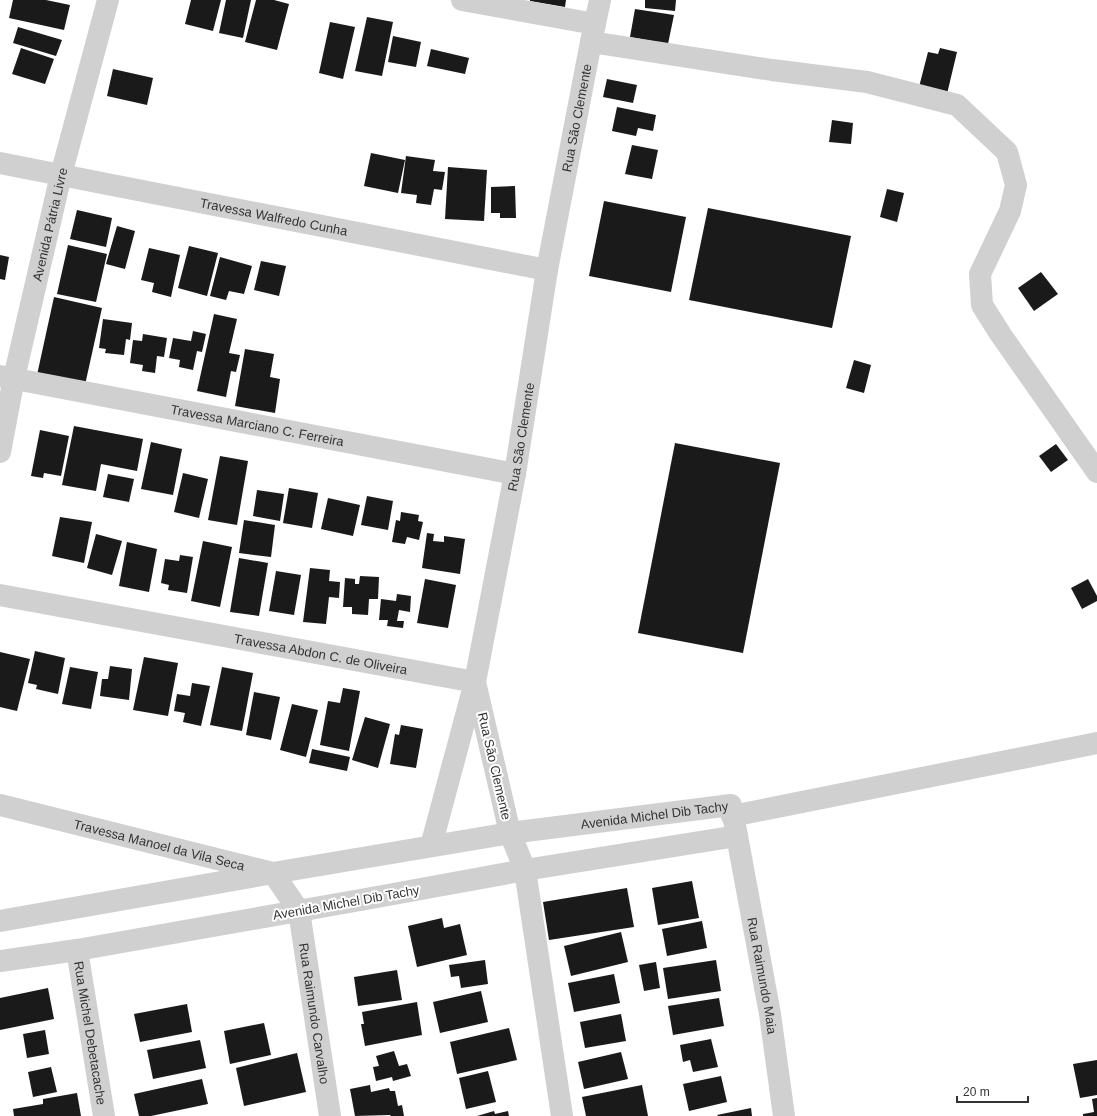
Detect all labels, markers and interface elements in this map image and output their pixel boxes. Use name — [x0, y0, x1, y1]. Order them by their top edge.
street label: Rua São Clemente — [559, 63, 595, 173]
street label: Avenida Pátria Livre — [30, 166, 71, 283]
street label: Travessa Walfredo Cunha — [199, 195, 350, 239]
street label: Rua São Clemente — [505, 382, 537, 493]
street label: Travessa Marciano C. Ferreira — [169, 402, 346, 449]
street label: Travessa Abdon C. de Oliveira — [233, 631, 409, 678]
street label: Rua São Clemente — [475, 711, 514, 821]
street label: Avenida Michel Dib Tachy — [580, 798, 729, 832]
street label: Travessa Manoel da Vila Seca — [72, 817, 247, 874]
street label: Avenida Michel Dib Tachy — [272, 882, 421, 923]
street label: Rua Raimundo Maia — [744, 916, 780, 1036]
street label: Rua Raimundo Carvalho — [296, 942, 332, 1085]
street label: Rua Michel Debetacache — [71, 960, 109, 1106]
scale bar — [957, 1078, 1028, 1104]
text: 20 m — [963, 1085, 990, 1099]

